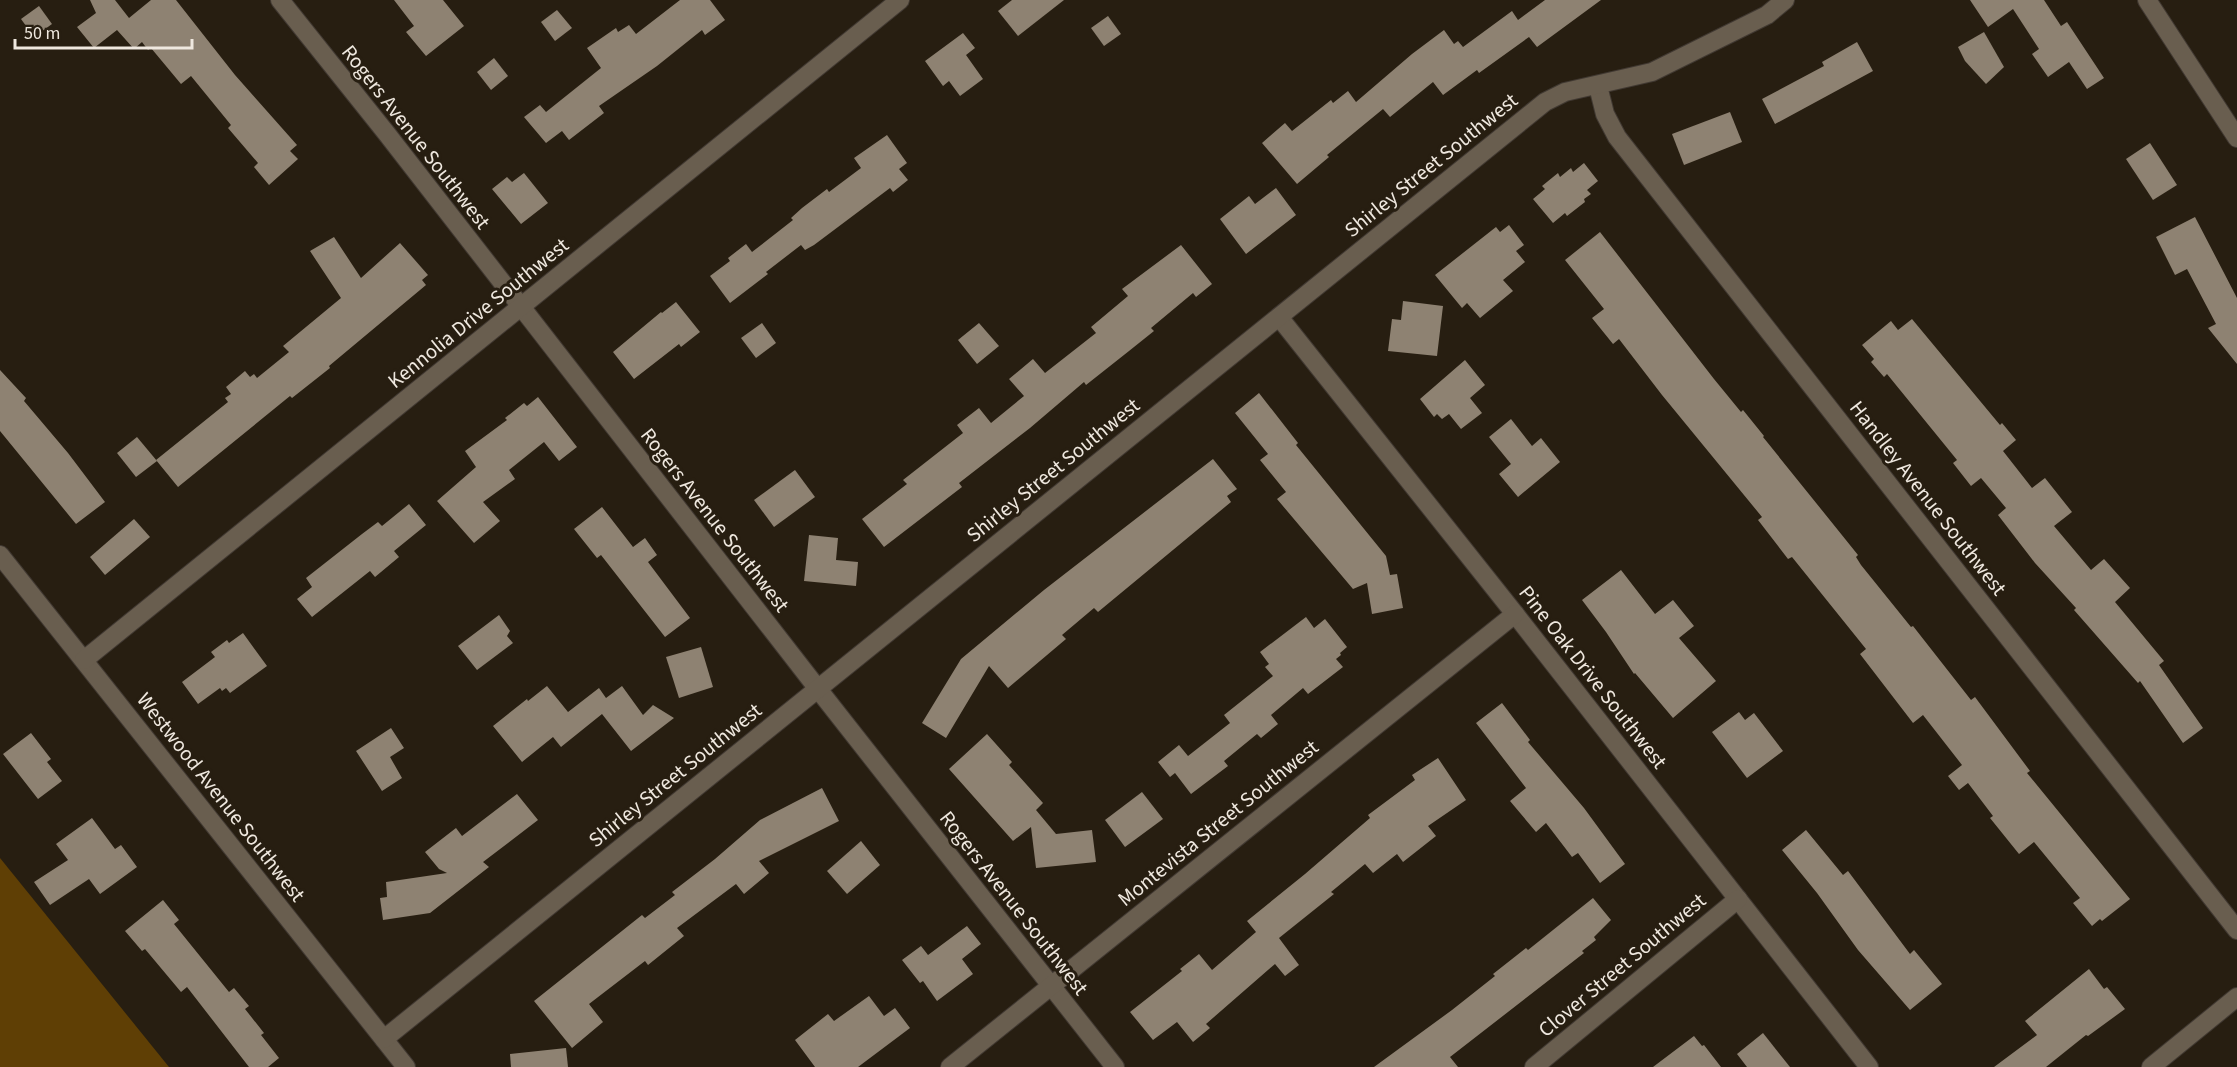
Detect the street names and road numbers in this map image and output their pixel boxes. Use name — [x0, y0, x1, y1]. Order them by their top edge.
street label: Rogers Avenue Southwest — [334, 39, 498, 235]
street label: Shirley Street Southwest — [1338, 86, 1524, 244]
street label: Kennolia Drive Southwest — [381, 230, 575, 396]
street label: Shirley Street Southwest — [960, 391, 1146, 549]
street label: Handley Avenue Southwest — [1842, 394, 2014, 602]
street label: Rogers Avenue Southwest — [633, 422, 797, 618]
street label: Pine Oak Drive Southwest — [1512, 579, 1674, 775]
street label: Westwood Avenue Southwest — [130, 686, 312, 908]
street label: Shirley Street Southwest — [582, 696, 768, 854]
street label: Montevista Street Southwest — [1111, 733, 1325, 913]
street label: Rogers Avenue Southwest — [932, 805, 1096, 1001]
street label: Clover Street Southwest — [1532, 886, 1712, 1044]

